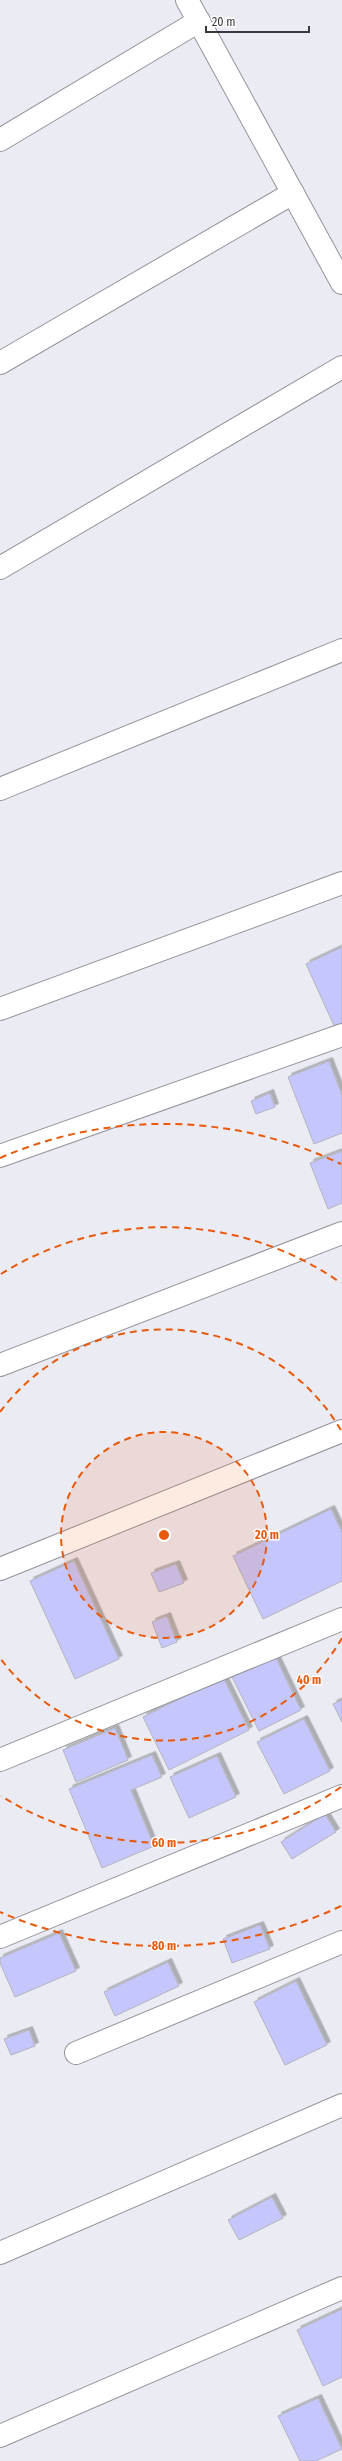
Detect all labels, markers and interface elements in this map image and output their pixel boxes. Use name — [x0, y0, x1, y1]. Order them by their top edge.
scale bar — [206, 8, 309, 34]
text: 20 m — [212, 15, 236, 29]
centre of rings — [157, 1528, 171, 1542]
text: 20 m — [254, 1528, 279, 1542]
text: 40 m — [297, 1673, 321, 1687]
text: 60 m — [152, 1836, 176, 1850]
text: 80 m — [152, 1939, 176, 1953]

